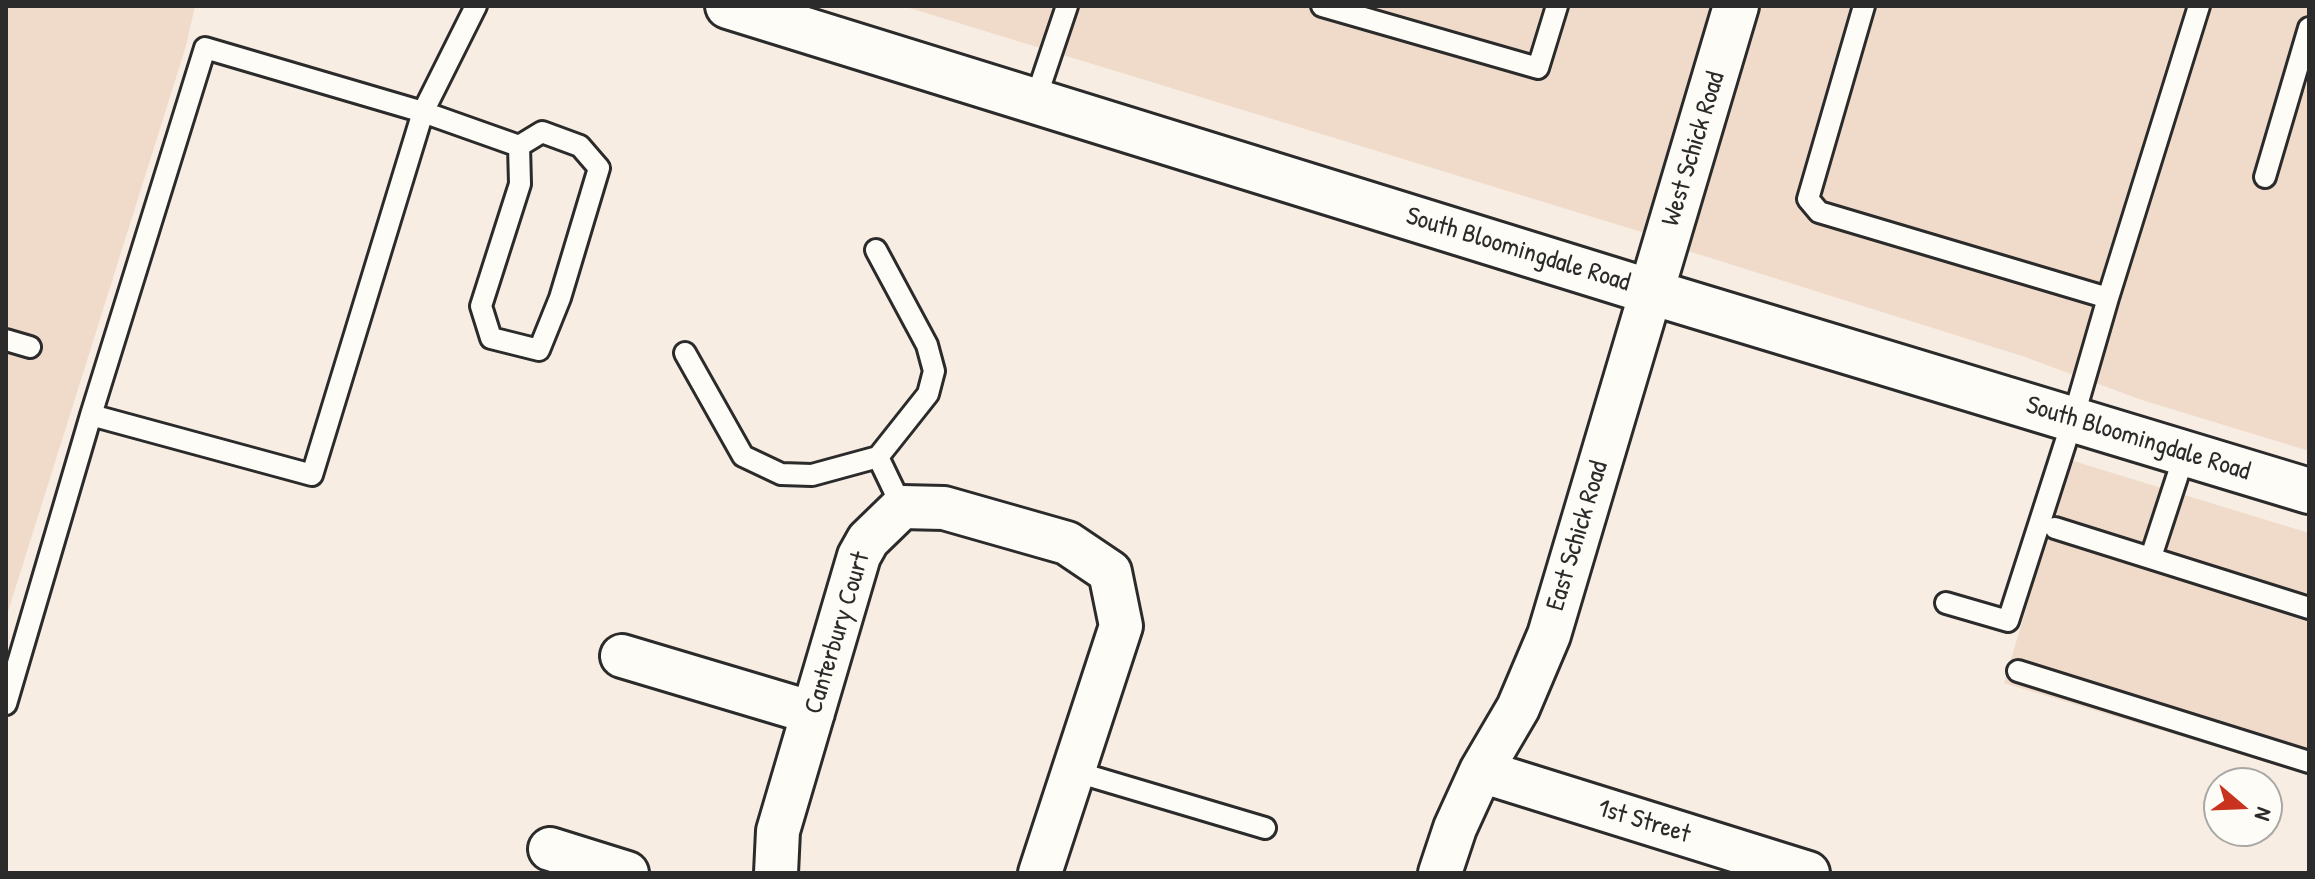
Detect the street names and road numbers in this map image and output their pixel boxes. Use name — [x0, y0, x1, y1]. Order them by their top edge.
street label: West Schick Road — [1656, 68, 1732, 230]
street label: South Bloomingdale Road — [1402, 201, 1634, 299]
street label: South Bloomingdale Road — [2022, 390, 2254, 488]
street label: East Schick Road — [1540, 457, 1616, 615]
street label: Canterbury Court — [799, 548, 877, 718]
street label: 1st Street — [1594, 793, 1694, 851]

